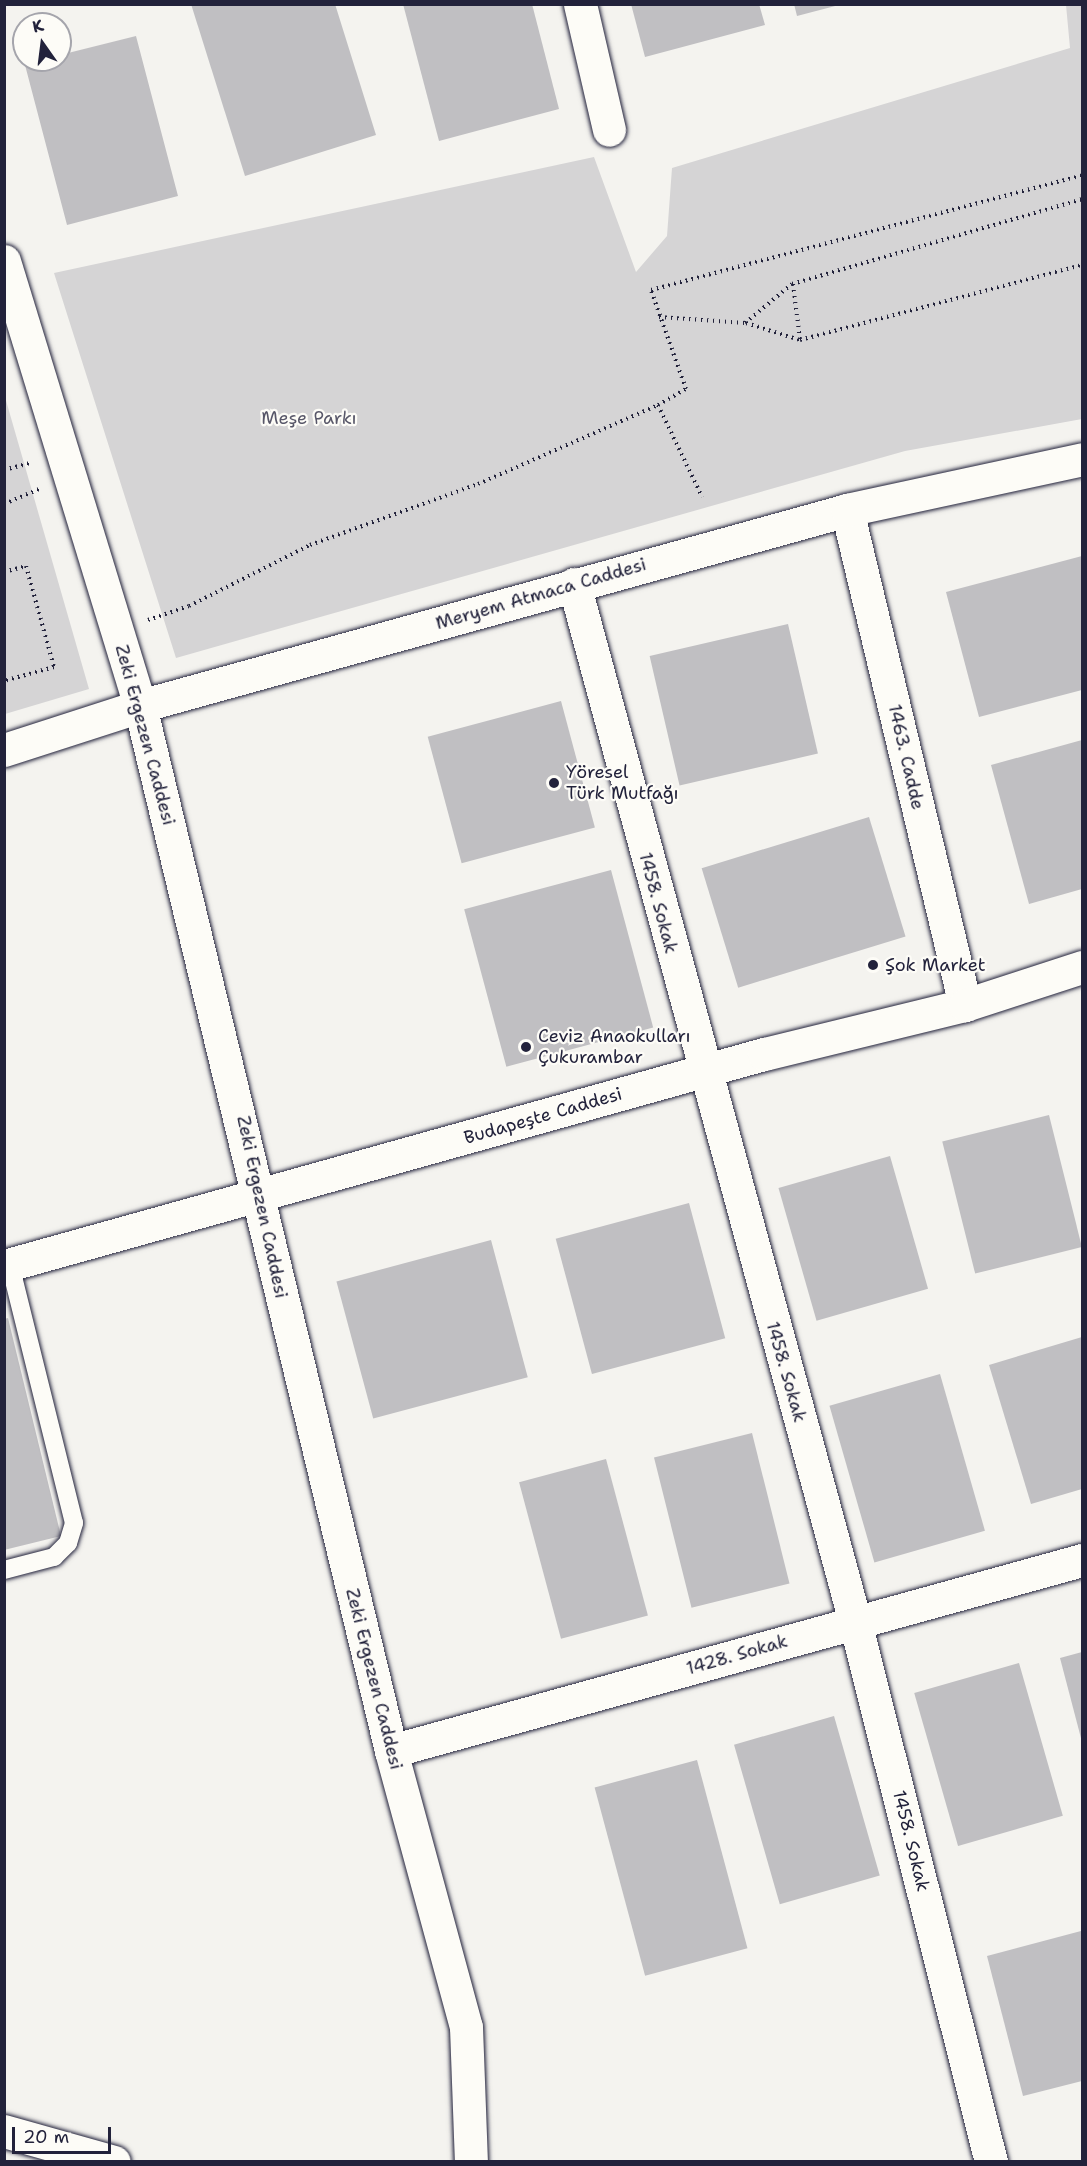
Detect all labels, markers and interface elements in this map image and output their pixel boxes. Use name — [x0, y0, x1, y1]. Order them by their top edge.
north arrow — [12, 12, 72, 72]
text: K — [30, 14, 46, 38]
park label: Meşe Parkı — [261, 407, 357, 429]
street label: Meryem Atmaca Caddesi — [433, 554, 649, 634]
street label: Zeki Ergezen Caddesi — [110, 642, 180, 828]
street label: 1463. Cadde — [883, 702, 929, 812]
place label: Yöresel Türk Mutfağı — [566, 762, 679, 804]
marker: Yöresel Türk Mutfağı — [547, 776, 561, 790]
street label: 1458. Sokak — [634, 850, 682, 956]
place label: Şok Market — [885, 954, 986, 976]
marker: Şok Market — [866, 958, 880, 972]
place label: Ceviz Anaokulları Çukurambar — [538, 1026, 691, 1068]
marker: Ceviz Anaokulları Çukurambar — [519, 1040, 533, 1054]
street label: Budapeşte Caddesi — [461, 1083, 625, 1149]
street label: Zeki Ergezen Caddesi — [232, 1114, 292, 1300]
street label: 1458. Sokak — [761, 1319, 811, 1425]
street label: Zeki Ergezen Caddesi — [341, 1586, 407, 1772]
street label: 1428. Sokak — [684, 1630, 790, 1680]
street label: 1458. Sokak — [888, 1788, 934, 1894]
scale bar — [15, 2115, 114, 2153]
text: 20 m — [23, 2125, 69, 2149]

